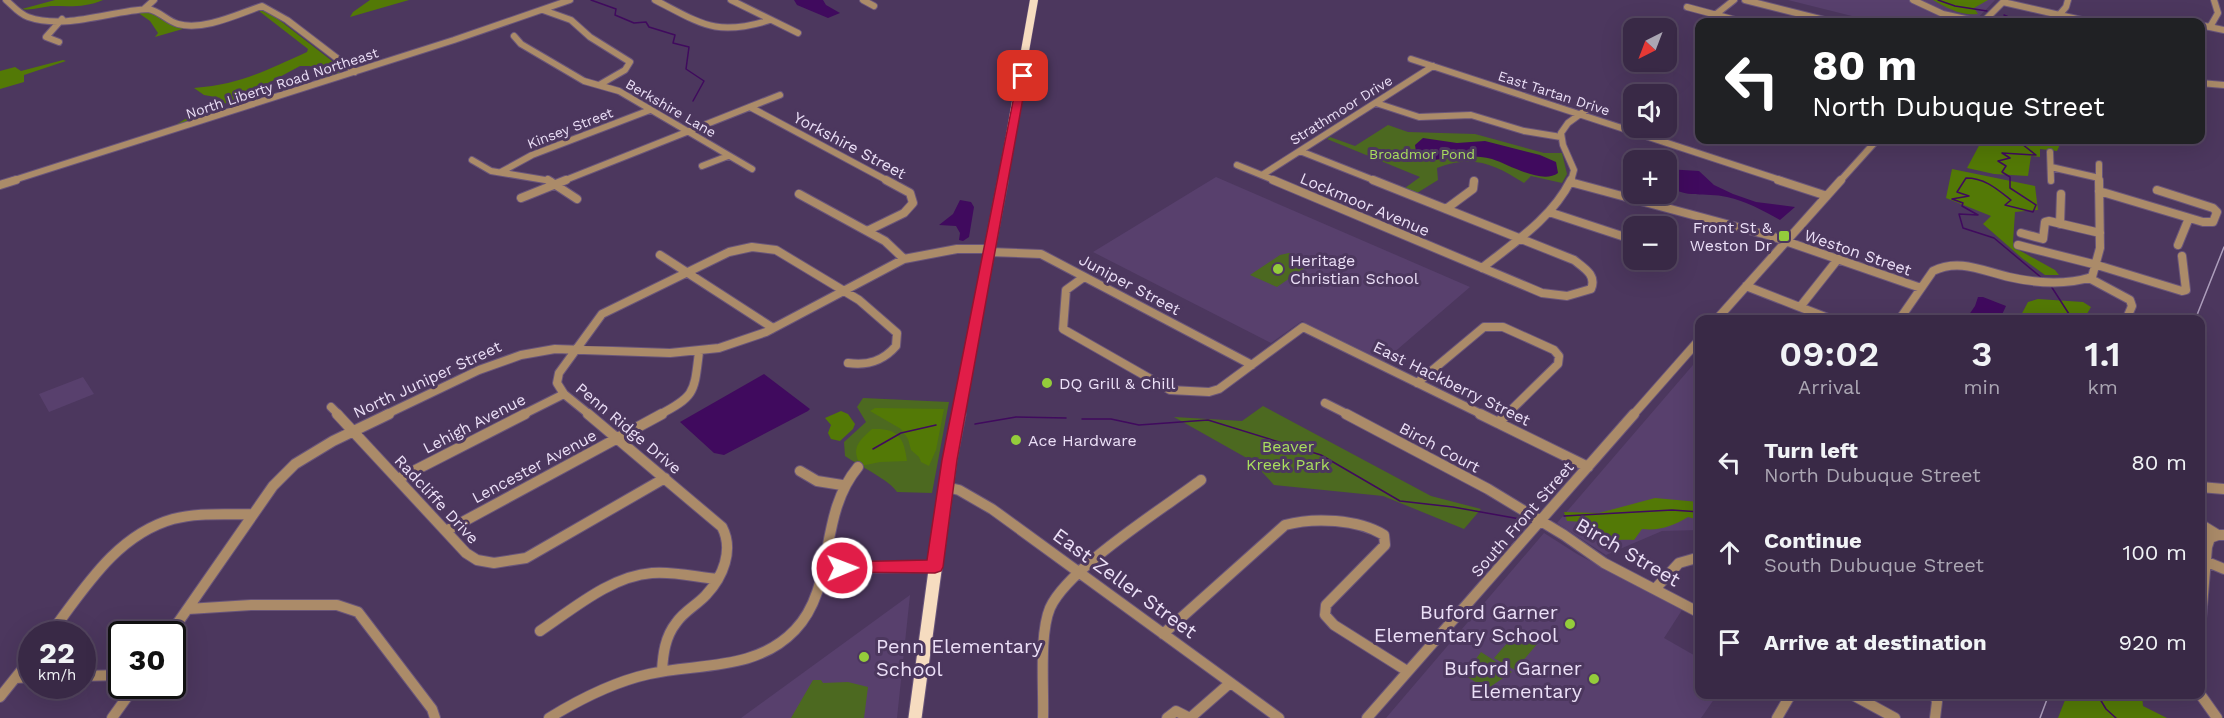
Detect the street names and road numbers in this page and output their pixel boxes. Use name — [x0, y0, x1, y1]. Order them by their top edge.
street label: North Liberty Road Northeast — [184, 44, 380, 122]
street label: East Tartan Drive — [1496, 67, 1612, 119]
street label: Strathmoor Drive — [1287, 72, 1395, 148]
street label: Berkshire Lane — [623, 76, 719, 140]
street label: Kinsey Street — [525, 104, 615, 152]
street label: Yorkshire Street — [790, 108, 910, 183]
street label: Lockmoor Avenue — [1297, 169, 1432, 240]
street label: Weston Street — [1802, 225, 1914, 280]
street label: Juniper Street — [1076, 250, 1184, 319]
street label: North Juniper Street — [350, 337, 504, 422]
street label: East Hackberry Street — [1370, 337, 1534, 430]
street label: Penn Ridge Drive — [572, 379, 685, 478]
street label: Lehigh Avenue — [420, 389, 529, 457]
street label: Birch Court — [1396, 418, 1484, 477]
street label: Lencester Avenue — [469, 426, 600, 507]
street label: Radcliffe Drive — [391, 451, 483, 548]
street label: South Front Street — [1467, 457, 1578, 581]
street label: Birch Street — [1571, 512, 1685, 592]
street label: East Zeller Street — [1048, 523, 1202, 644]

